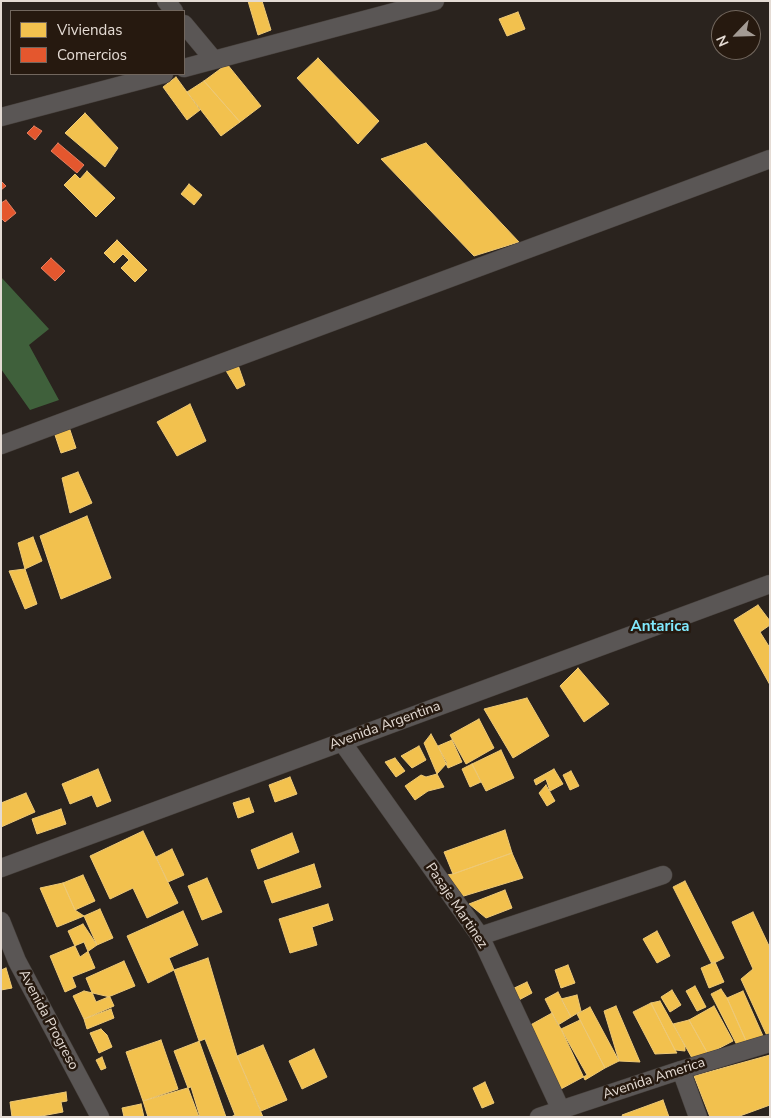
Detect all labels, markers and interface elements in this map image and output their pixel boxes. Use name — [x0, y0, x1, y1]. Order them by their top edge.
legend — [10, 10, 185, 75]
north arrow — [711, 10, 761, 60]
text: Viviendas — [57, 20, 122, 40]
text: N — [712, 32, 734, 50]
text: Comercios — [57, 45, 127, 65]
district label: Antarica — [631, 618, 689, 636]
street label: Avenida Argentina — [327, 698, 443, 754]
street label: Pasaje Martinez — [421, 860, 491, 952]
street label: Avenida Progreso — [14, 967, 82, 1073]
street label: Avenida America — [601, 1055, 707, 1103]

